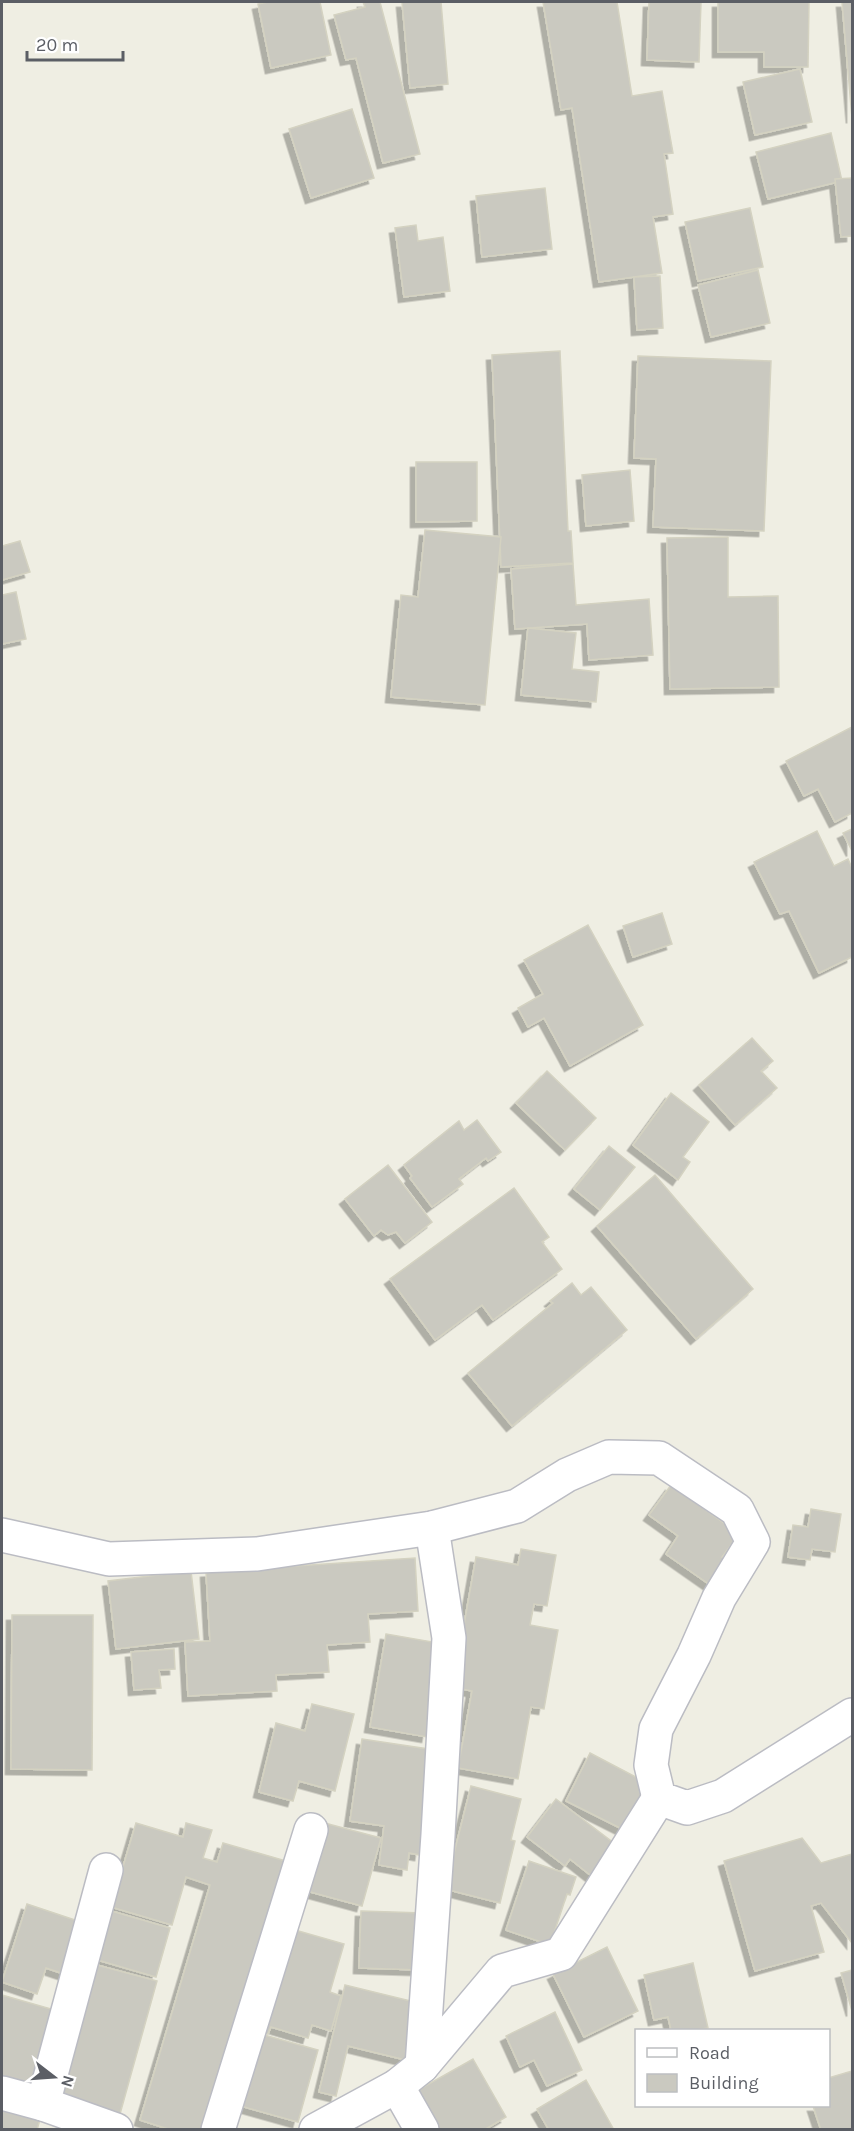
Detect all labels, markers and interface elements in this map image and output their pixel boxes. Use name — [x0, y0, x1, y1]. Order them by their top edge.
scale bar — [27, 24, 123, 62]
text: 20 m — [36, 34, 78, 56]
legend — [635, 2029, 830, 2107]
text: Road — [689, 2042, 730, 2064]
north arrow — [24, 2047, 84, 2107]
text: Building — [689, 2072, 759, 2094]
text: N — [57, 2073, 79, 2090]

